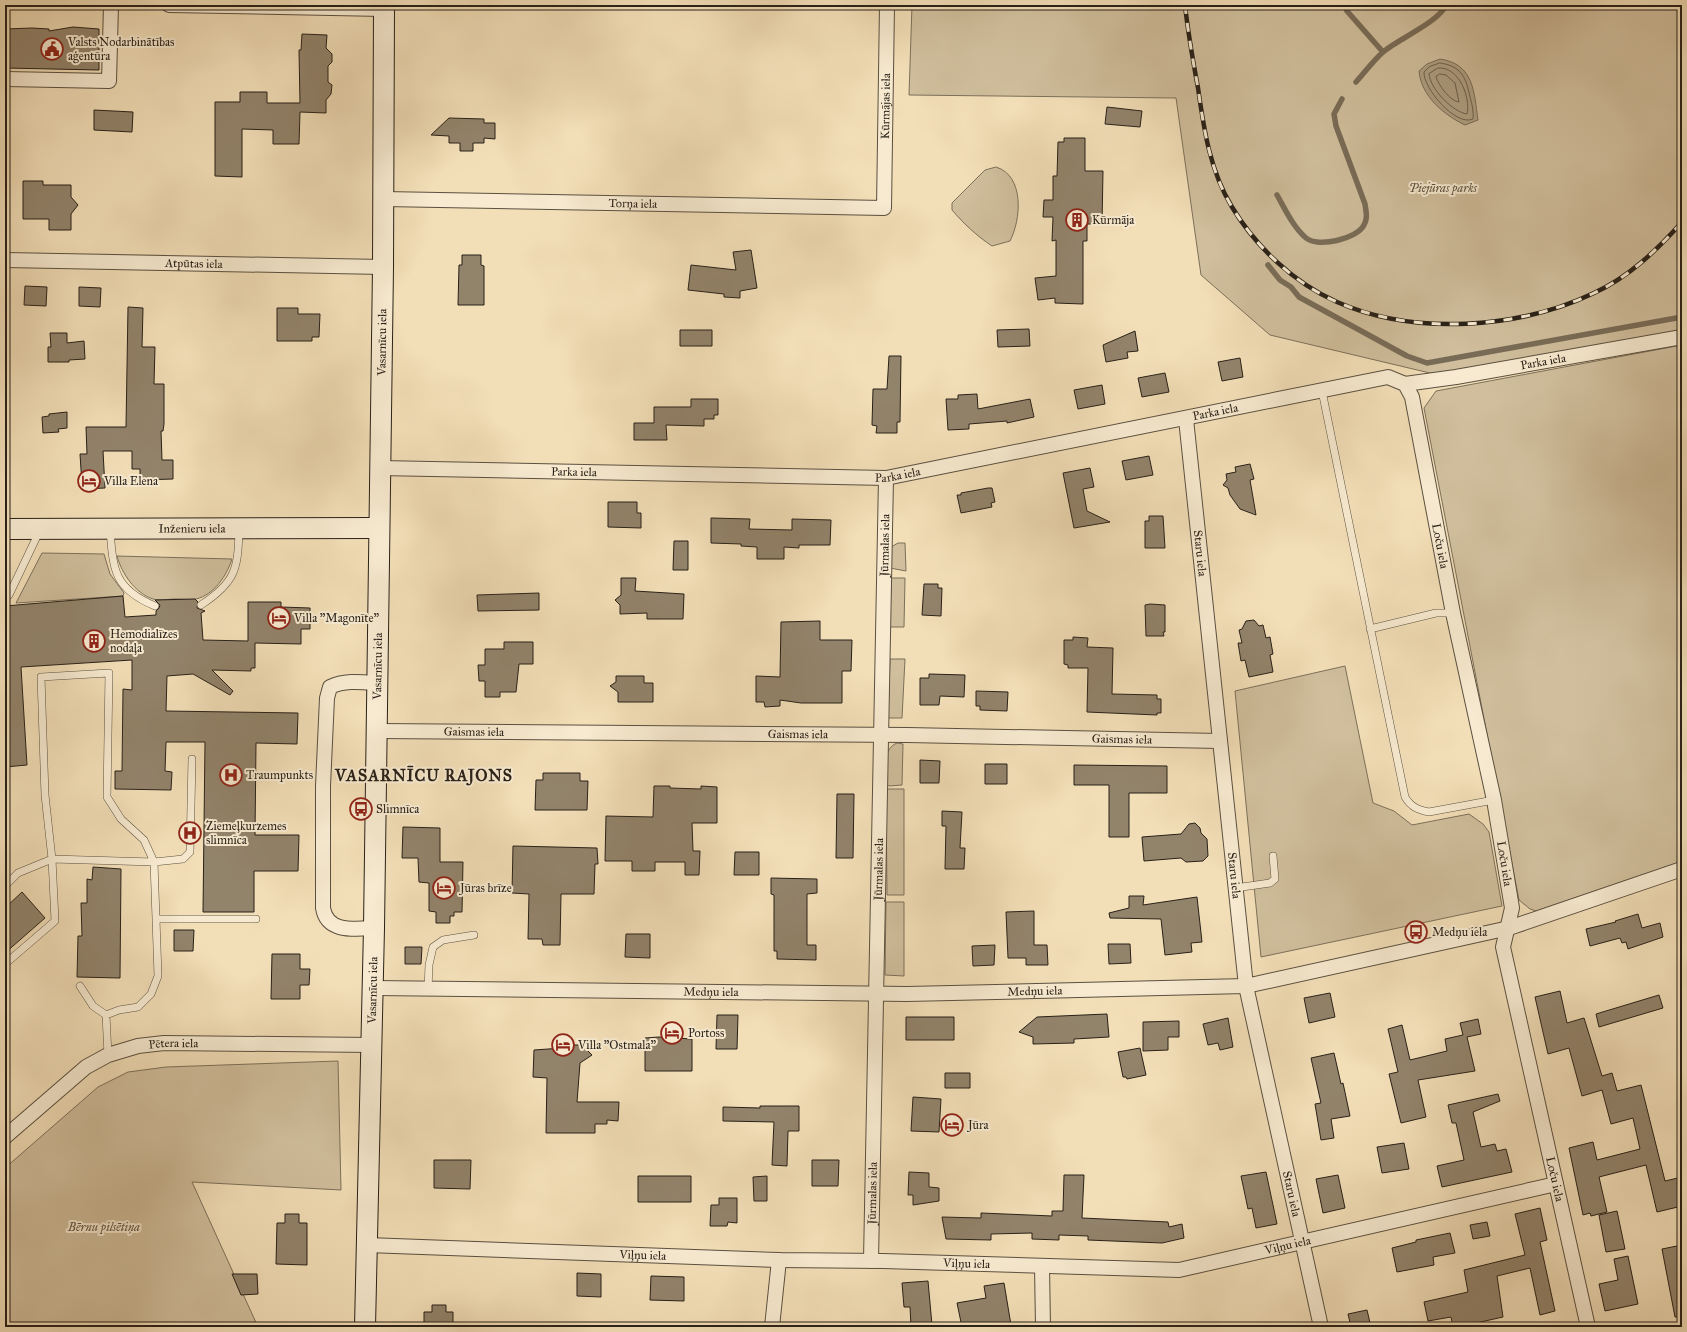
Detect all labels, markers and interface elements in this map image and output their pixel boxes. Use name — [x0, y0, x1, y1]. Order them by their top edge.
place label: Valsts Nodarbinātības aģentūra — [67, 35, 174, 64]
public building icon: Valsts Nodarbinātības aģentūra — [39, 36, 65, 62]
street label: Kūrmājas iela — [878, 72, 893, 139]
park label: Piejūras parks — [1409, 181, 1478, 196]
street label: Torņa iela — [609, 196, 658, 211]
building icon: Kūrmāja — [1064, 207, 1090, 233]
place label: Kūrmāja — [1092, 213, 1135, 227]
street label: Atpūtas iela — [164, 256, 224, 271]
street label: Vasarnīcu iela — [375, 308, 389, 377]
street label: Parka iela — [1519, 351, 1568, 372]
street label: Parka iela — [1191, 400, 1240, 423]
street label: Parka iela — [551, 464, 598, 479]
street label: Parka iela — [875, 464, 922, 485]
hotel icon: Villa Elena — [76, 468, 102, 494]
place label: Villa Elena — [103, 474, 159, 488]
street label: Jūrmalas iela — [877, 513, 892, 579]
street label: Inženieru iela — [158, 521, 227, 536]
street label: Loču iela — [1429, 522, 1452, 571]
street label: Staru iela — [1191, 529, 1210, 578]
hotel icon: Villa "Magonīte" — [266, 605, 292, 631]
place label: Villa "Magonīte" — [293, 611, 380, 626]
place label: Hemodialīzes nodaļa — [110, 627, 177, 655]
building icon: Hemodialīzes nodaļa — [81, 628, 107, 654]
street label: Vasarnīcu iela — [370, 632, 385, 701]
street label: Gaismas iela — [444, 725, 505, 739]
street label: Gaismas iela — [768, 727, 829, 741]
street label: Gaismas iela — [1092, 732, 1153, 747]
hospital icon: Traumpunkts — [218, 762, 244, 788]
district label: VASARNĪCU RAJONS — [334, 765, 513, 786]
place label: Traumpunkts — [246, 768, 313, 782]
bus stop icon: Slimnīca — [348, 796, 374, 822]
place label: Slimnīca — [376, 802, 420, 816]
place label: Ziemeļkurzemes slimnīca — [206, 819, 286, 847]
hospital icon: Ziemeļkurzemes slimnīca — [177, 820, 203, 846]
street label: Jūrmalas iela — [871, 837, 886, 903]
street label: Loču iela — [1494, 840, 1515, 888]
street label: Staru iela — [1225, 852, 1244, 900]
hotel icon: Jūras brīze — [431, 875, 457, 901]
place label: Jūras brīze — [458, 881, 512, 896]
bus stop icon: Medņu iela — [1403, 919, 1429, 945]
place label: Medņu iela — [1432, 925, 1488, 939]
street label: Vasarnīcu iela — [365, 956, 380, 1025]
street label: Medņu iela — [1007, 983, 1064, 999]
street label: Medņu iela — [683, 984, 740, 999]
hotel icon: Portoss — [659, 1020, 685, 1046]
place label: Portoss — [688, 1026, 724, 1040]
hotel icon: Villa "Ostmala" — [550, 1032, 576, 1058]
street label: Pētera iela — [148, 1036, 199, 1052]
place label: Villa "Ostmala" — [577, 1038, 657, 1052]
hotel icon: Jūra — [939, 1112, 965, 1138]
place label: Jūra — [966, 1118, 989, 1133]
street label: Loču iela — [1543, 1155, 1567, 1204]
street label: Jūrmalas iela — [865, 1161, 880, 1226]
street label: Staru iela — [1280, 1170, 1304, 1219]
park label: Bērnu pilsētiņa — [67, 1220, 140, 1235]
street label: Viļņu iela — [1262, 1233, 1313, 1257]
street label: Viļņu iela — [618, 1247, 667, 1263]
street label: Viļņu iela — [942, 1256, 991, 1271]

